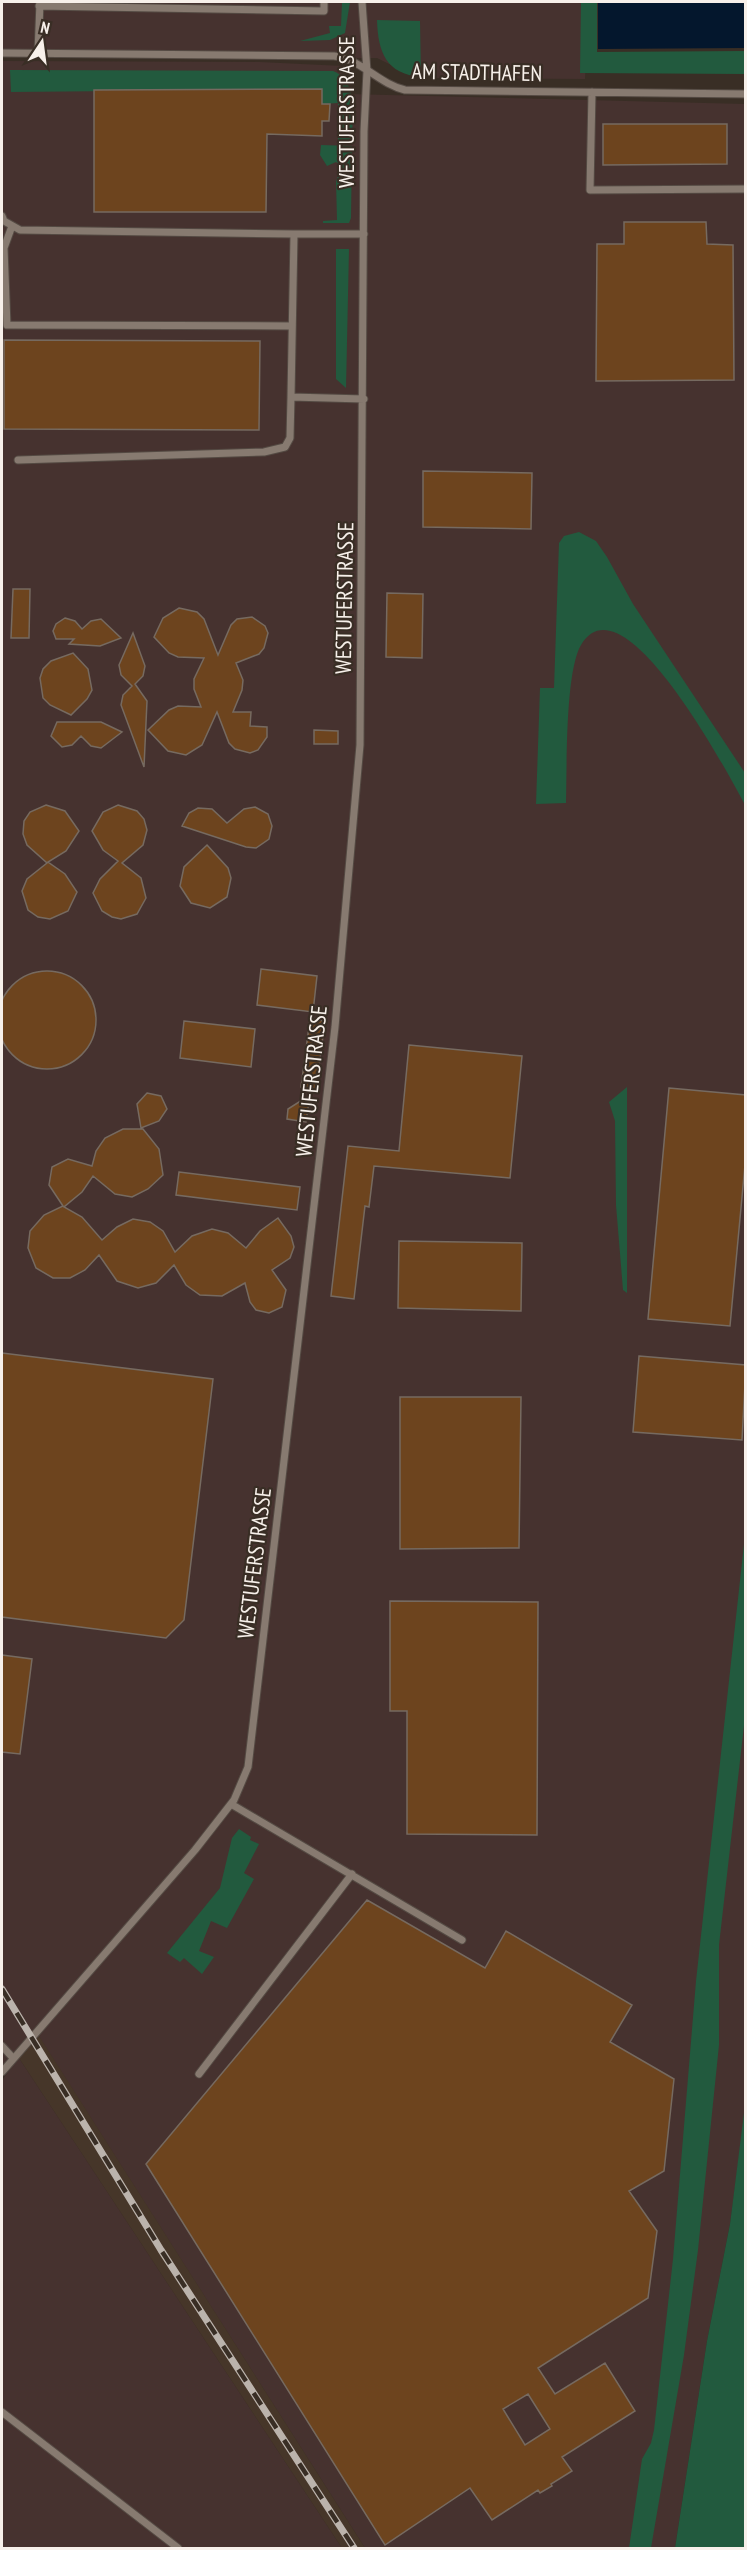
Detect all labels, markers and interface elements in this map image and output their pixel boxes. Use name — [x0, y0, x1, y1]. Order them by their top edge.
north arrow — [12, 12, 72, 72]
text: N — [39, 17, 52, 38]
street label: WESTUFERSTRASSE — [332, 36, 360, 188]
street label: AM STADTHAFEN — [411, 57, 543, 87]
street label: WESTUFERSTRASSE — [329, 522, 359, 674]
street label: WESTUFERSTRASSE — [289, 1004, 333, 1158]
street label: WESTUFERSTRASSE — [231, 1486, 277, 1640]

